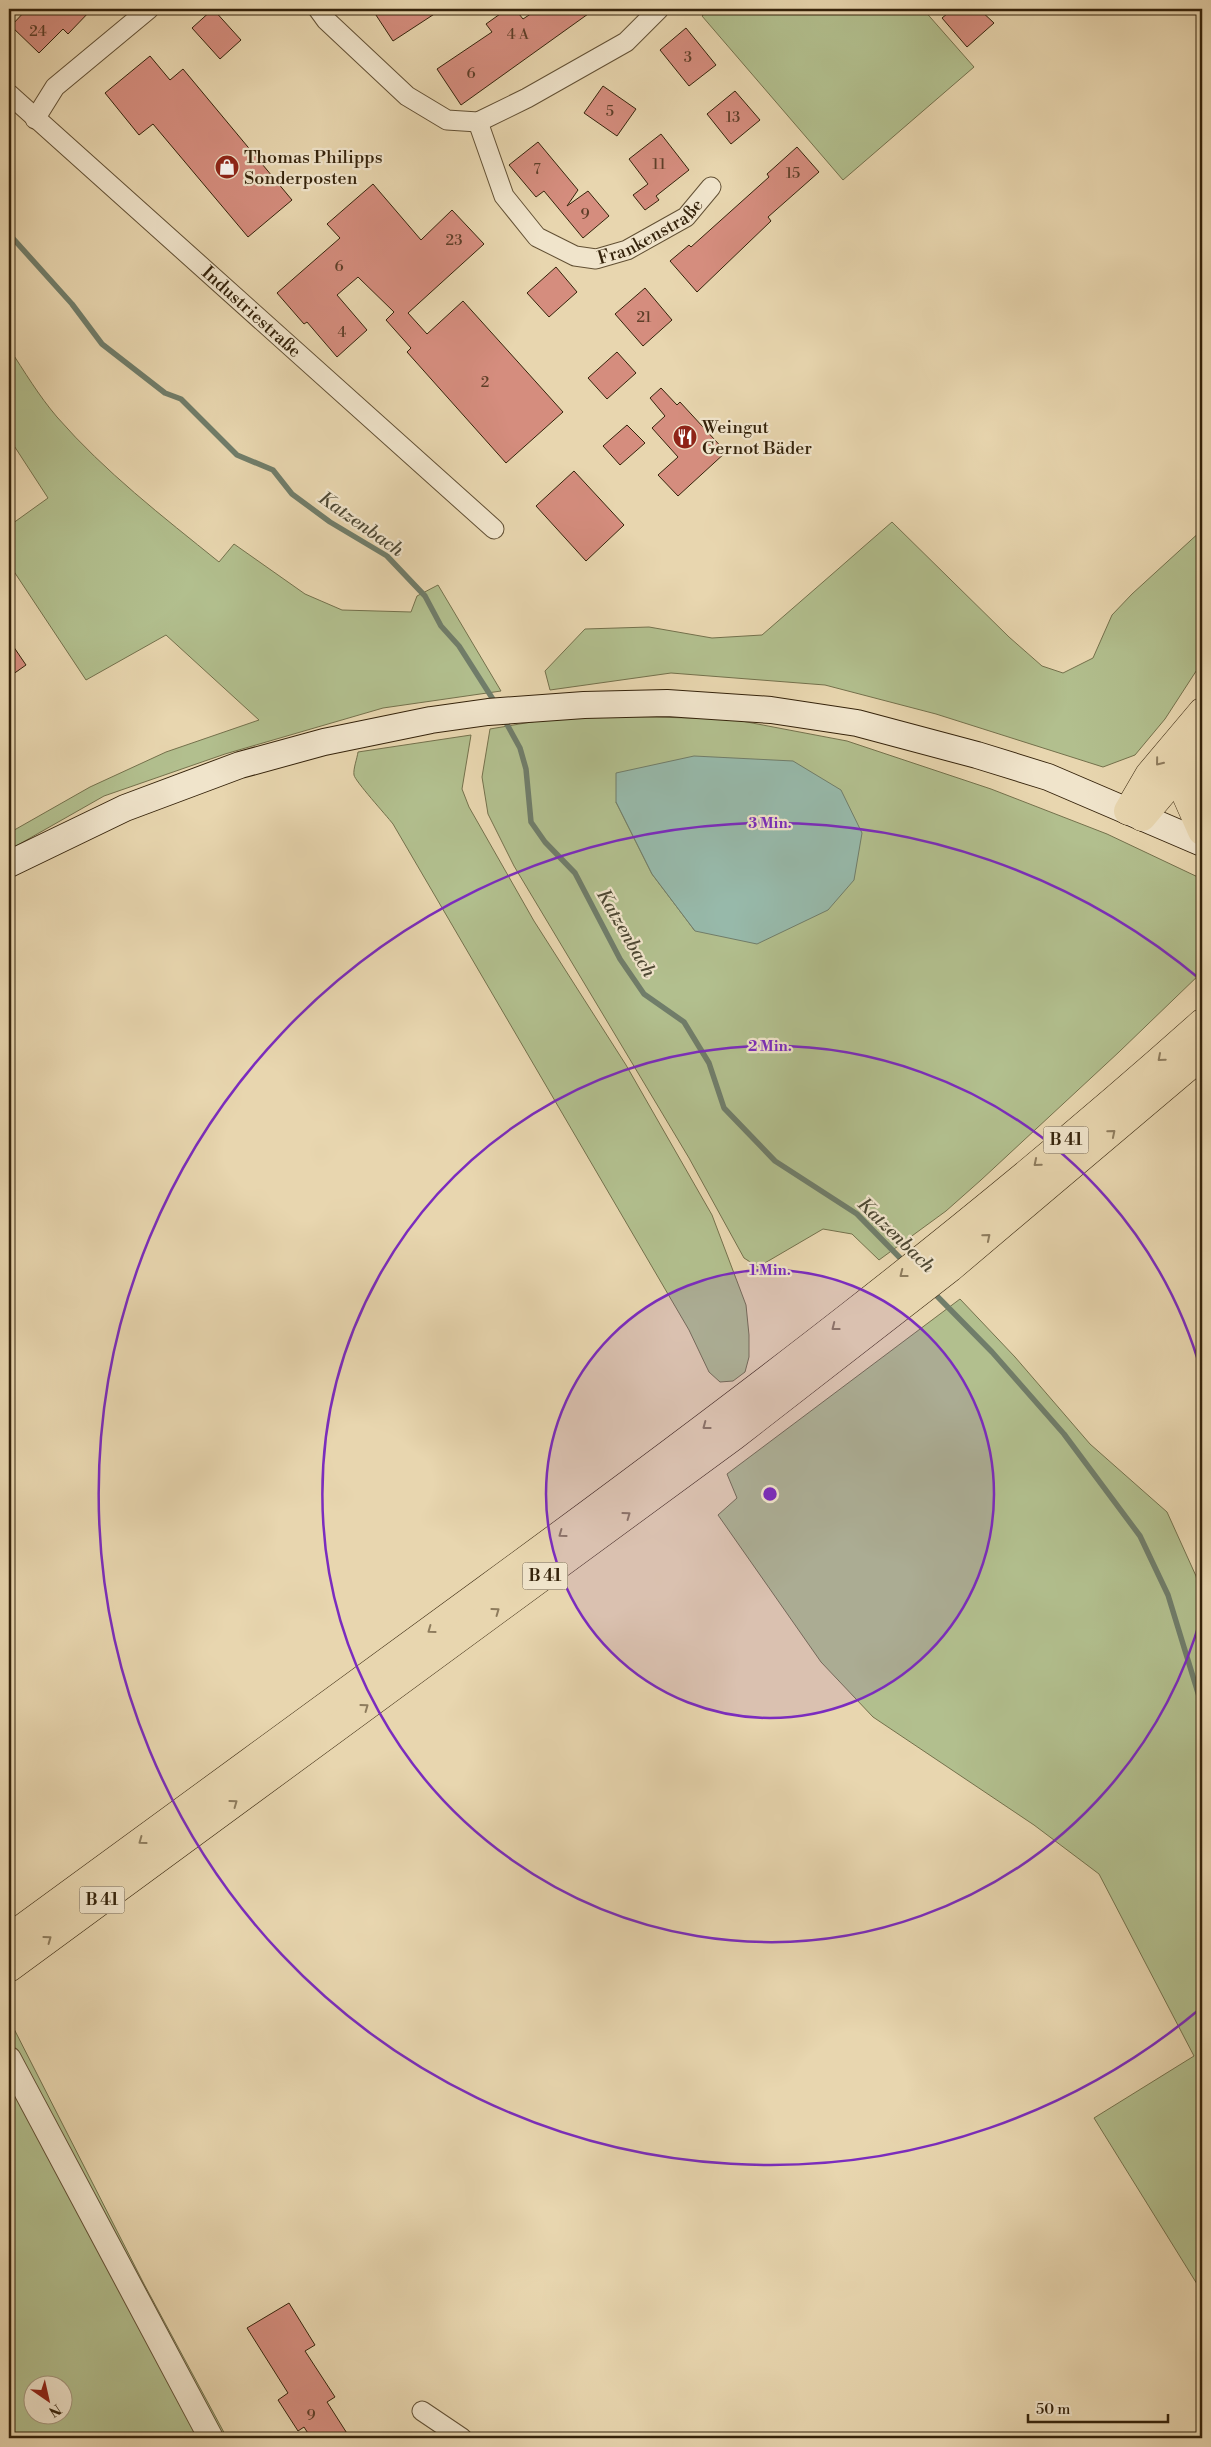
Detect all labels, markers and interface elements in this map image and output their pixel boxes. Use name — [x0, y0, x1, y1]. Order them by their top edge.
house number: 24 — [29, 22, 47, 41]
house number: 4 A — [507, 25, 530, 44]
house number: 3 — [684, 48, 692, 67]
house number: 6 — [466, 64, 476, 83]
house number: 5 — [606, 102, 614, 121]
house number: 13 — [726, 108, 740, 127]
place label: Thomas Philipps Sonderposten — [244, 146, 383, 190]
shop icon: Thomas Philipps Sonderposten — [214, 154, 240, 180]
house number: 11 — [652, 155, 666, 174]
house number: 7 — [533, 160, 541, 179]
house number: 15 — [786, 164, 800, 183]
street label: Frankenstraße — [595, 194, 708, 270]
house number: 9 — [580, 205, 590, 224]
house number: 23 — [446, 231, 462, 250]
house number: 6 — [334, 257, 344, 276]
street label: Industriestraße — [197, 261, 306, 362]
house number: 21 — [636, 308, 652, 327]
house number: 4 — [338, 323, 347, 342]
house number: 2 — [481, 373, 489, 392]
place label: Weingut Gernot Bäder — [701, 416, 812, 460]
restaurant icon: Weingut Gernot Bäder — [672, 424, 698, 450]
water label: Katzenbach — [314, 486, 409, 562]
one-way arrow — [1156, 756, 1164, 765]
text: 3 Min. — [748, 814, 792, 833]
water label: Katzenbach — [591, 884, 661, 982]
text: 2 Min. — [748, 1037, 792, 1056]
one-way arrow — [1158, 1053, 1167, 1062]
road number: B 41 — [1044, 1126, 1088, 1154]
one-way arrow — [1106, 1130, 1115, 1138]
one-way arrow — [1034, 1158, 1043, 1167]
water label: Katzenbach — [852, 1192, 940, 1278]
one-way arrow — [982, 1233, 991, 1242]
text: 1 Min. — [749, 1261, 791, 1280]
one-way arrow — [900, 1268, 909, 1276]
one-way arrow — [832, 1321, 841, 1329]
one-way arrow — [702, 1420, 712, 1429]
centre of rings — [761, 1485, 779, 1503]
one-way arrow — [622, 1512, 631, 1521]
one-way arrow — [559, 1528, 568, 1536]
road number: B 41 — [522, 1562, 568, 1590]
one-way arrow — [491, 1608, 500, 1617]
one-way arrow — [428, 1624, 437, 1632]
one-way arrow — [360, 1704, 369, 1714]
one-way arrow — [228, 1801, 237, 1809]
one-way arrow — [138, 1835, 148, 1844]
road number: B 41 — [80, 1886, 124, 1914]
one-way arrow — [42, 1936, 52, 1945]
north arrow — [22, 2374, 72, 2424]
scale bar — [1028, 2392, 1168, 2424]
text: N — [45, 2399, 64, 2421]
text: 50 m — [1036, 2400, 1070, 2419]
house number: 9 — [306, 2406, 316, 2425]

